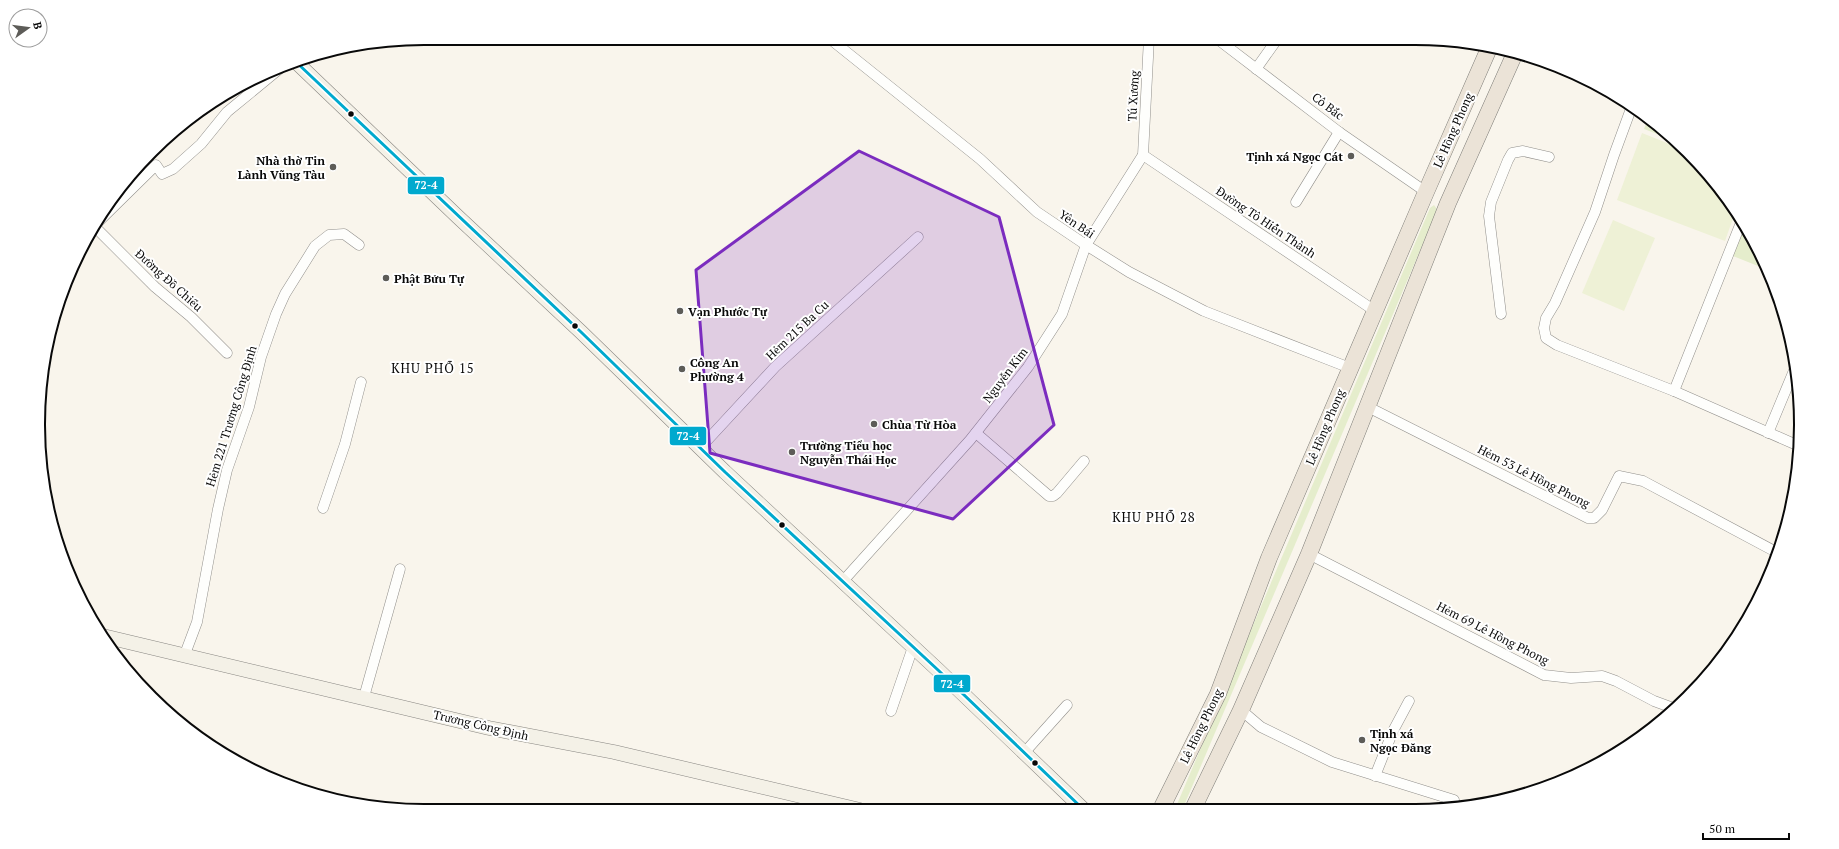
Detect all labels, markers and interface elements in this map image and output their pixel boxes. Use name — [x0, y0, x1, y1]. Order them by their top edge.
north arrow — [8, 8, 48, 48]
text: B — [30, 20, 45, 31]
street label: Tú Xương — [1124, 69, 1142, 122]
street label: Cô Bắc — [1309, 89, 1347, 123]
street label: Lê Hồng Phong — [1430, 89, 1477, 170]
unlabelled marker — [346, 109, 356, 119]
place label: Tịnh xá Ngọc Cát — [1246, 149, 1343, 164]
marker: Tịnh xá Ngọc Cát — [1346, 151, 1356, 161]
place label: Nhà thờ Tin Lành Vũng Tàu — [238, 153, 326, 182]
marker: Nhà thờ Tin Lành Vũng Tàu — [328, 162, 338, 172]
line badge: 72-4 — [407, 176, 445, 195]
text: 72-4 — [414, 178, 438, 192]
street label: Đường Tô Hiến Thành — [1213, 183, 1319, 261]
street label: Yên Bái — [1056, 207, 1098, 242]
street label: Đường Đồ Chiểu — [132, 246, 206, 314]
place label: Phật Bửu Tự — [394, 271, 465, 286]
marker: Phật Bửu Tự — [381, 273, 391, 283]
street label: Hẻm 215 Ba Cu — [762, 297, 832, 363]
place label: Vạn Phước Tự — [688, 304, 768, 319]
marker: Vạn Phước Tự — [675, 306, 685, 316]
unlabelled marker — [570, 321, 580, 331]
street label: Hẻm 221 Trương Công Định — [202, 344, 260, 488]
street label: Nguyễn Kim — [979, 344, 1031, 406]
place label: Công An Phường 4 — [690, 355, 744, 384]
district label: KHU PHỐ 15 — [391, 359, 475, 377]
marker: Công An Phường 4 — [677, 364, 687, 374]
street label: Lê Hồng Phong — [1302, 386, 1348, 467]
place label: Chùa Từ Hòa — [882, 417, 957, 432]
marker: Chùa Từ Hòa — [869, 419, 879, 429]
line badge: 72-4 — [669, 426, 707, 446]
text: 72-4 — [676, 429, 700, 443]
place label: Trường Tiểu học Nguyễn Thái Học — [800, 438, 897, 467]
street label: Hẻm 53 Lê Hồng Phong — [1475, 441, 1593, 511]
marker: Trường Tiểu học Nguyễn Thái Học — [787, 447, 797, 457]
district label: KHU PHỐ 28 — [1112, 508, 1196, 526]
unlabelled marker — [777, 520, 787, 530]
street label: Hẻm 69 Lê Hồng Phong — [1434, 598, 1552, 668]
line badge: 72-4 — [933, 674, 971, 693]
text: 72-4 — [940, 677, 964, 691]
street label: Lê Hồng Phong — [1177, 686, 1226, 766]
street label: Trương Công Định — [432, 707, 530, 743]
place label: Tịnh xá Ngọc Đăng — [1370, 726, 1431, 755]
marker: Tịnh xá Ngọc Đăng — [1357, 735, 1367, 745]
unlabelled marker — [1030, 758, 1040, 768]
scale bar — [1703, 815, 1789, 841]
text: 50 m — [1709, 821, 1736, 836]

